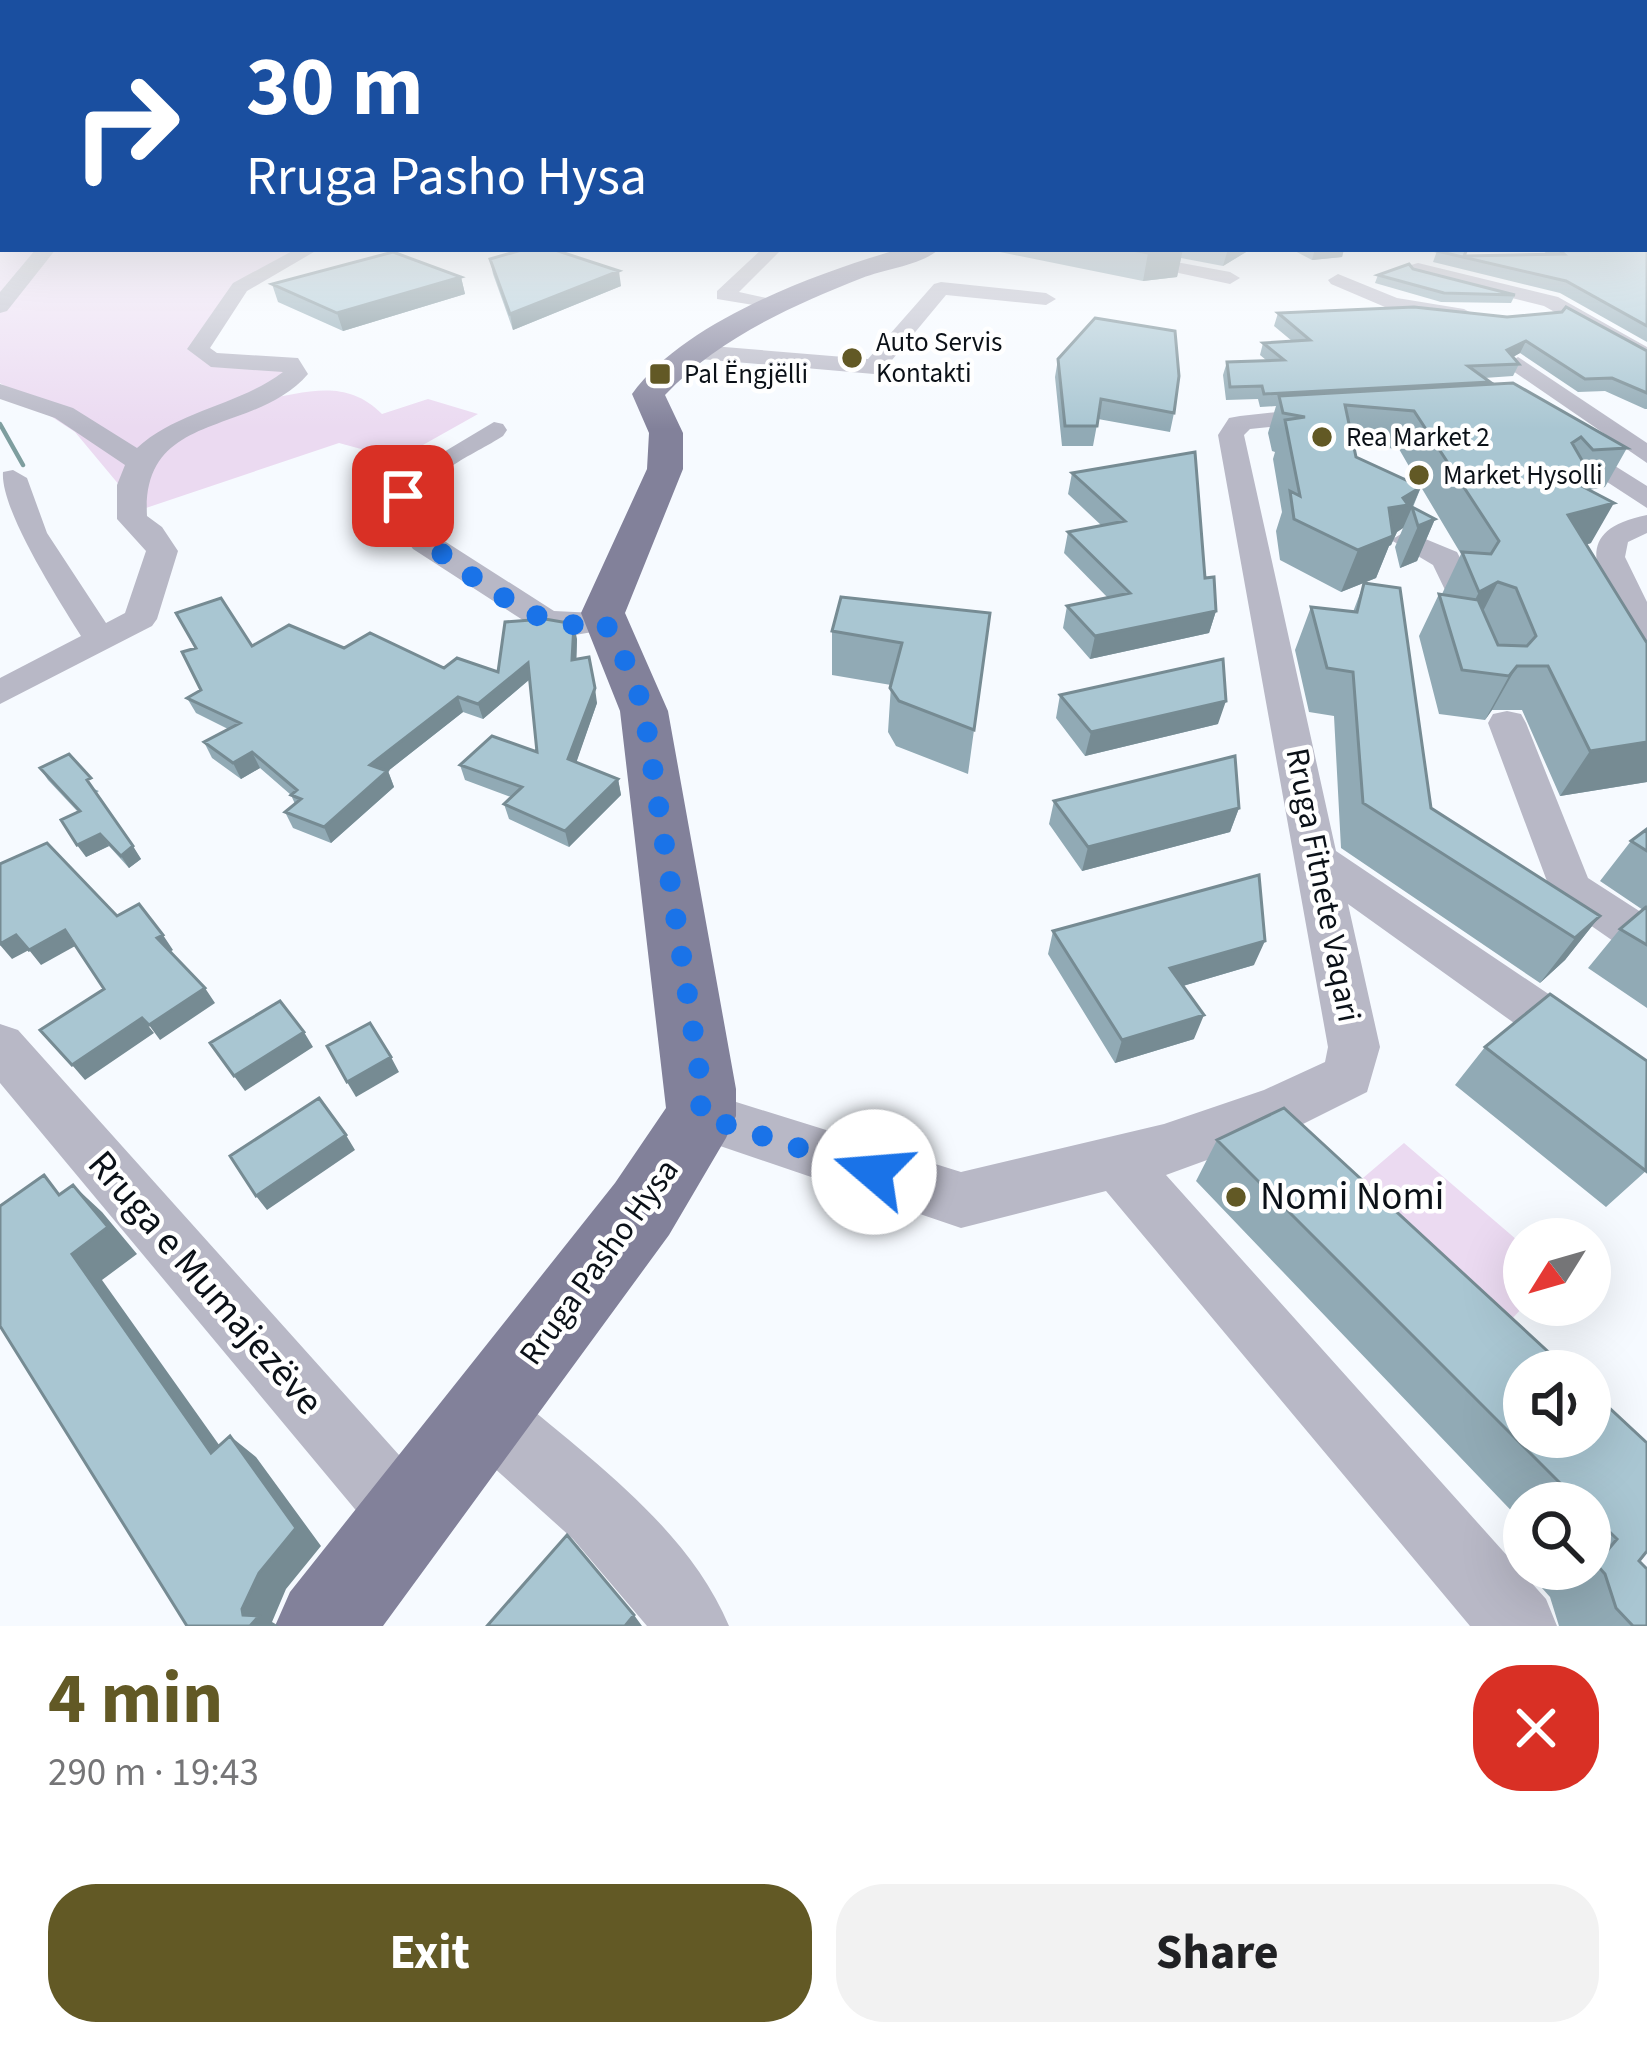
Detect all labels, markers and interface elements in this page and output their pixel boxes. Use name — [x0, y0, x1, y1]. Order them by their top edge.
text: 30 m — [246, 28, 424, 148]
icon: right — [48, 48, 204, 204]
text: Rruga Pasho Hysa — [246, 139, 647, 216]
place label: Auto Servis Kontakti — [876, 323, 1002, 393]
marker: Auto Servis Kontakti — [839, 345, 865, 371]
place label: Pal Ëngjëlli — [684, 355, 808, 394]
marker: Pal Ëngjëlli — [647, 361, 673, 387]
place label: Rea Market 2 — [1346, 418, 1490, 457]
marker: Rea Market 2 — [1309, 424, 1335, 450]
pin — [352, 445, 454, 547]
place label: Market Hysolli — [1443, 456, 1603, 495]
marker: Market Hysolli — [1406, 462, 1432, 488]
icon: arrive — [370, 463, 436, 529]
street label: Rruga Fitnete Vaqari — [1273, 744, 1373, 1026]
position arrow — [811, 1109, 937, 1235]
street label: Rruga e Mumajezëve — [74, 1138, 336, 1428]
street label: Rruga Pasho Hysa — [508, 1149, 690, 1375]
place label: Nomi Nomi — [1260, 1169, 1444, 1225]
marker: Nomi Nomi — [1223, 1184, 1249, 1210]
north arrow — [1503, 1218, 1611, 1326]
map controls — [1503, 1218, 1611, 1590]
button: sound — [1503, 1350, 1611, 1458]
button: search — [1503, 1482, 1611, 1590]
text: 4 min — [48, 1648, 223, 1751]
button: close — [1473, 1665, 1599, 1791]
text: 290 m · 19:43 — [48, 1745, 259, 1801]
button: Exit — [48, 1884, 812, 2022]
button: Share — [836, 1884, 1599, 2022]

